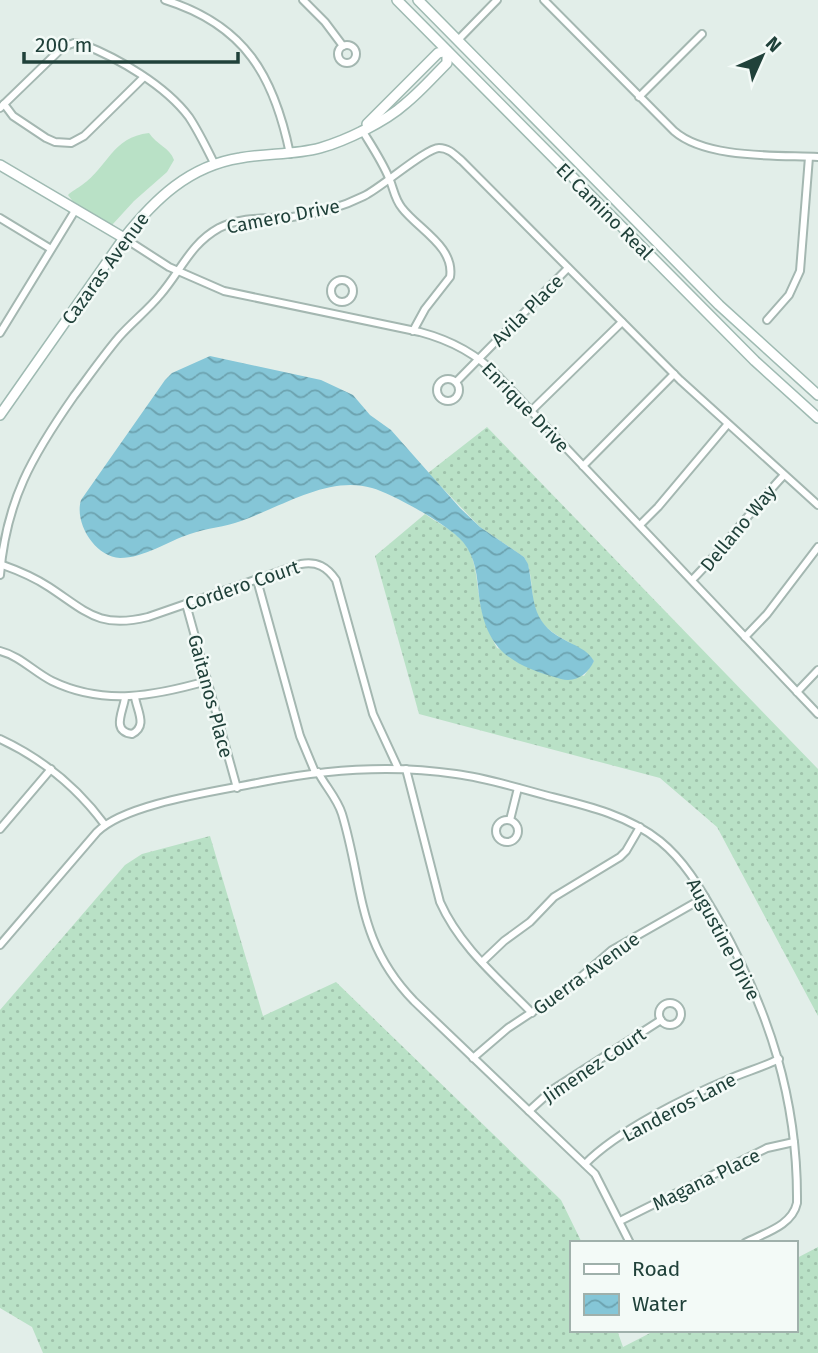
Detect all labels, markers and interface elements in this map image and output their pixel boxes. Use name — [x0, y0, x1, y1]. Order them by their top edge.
scale bar — [24, 21, 238, 65]
north arrow — [727, 21, 797, 91]
text: 200 m — [35, 32, 92, 58]
text: N — [761, 32, 786, 57]
street label: El Camino Real — [551, 158, 658, 265]
street label: Camero Drive — [225, 194, 342, 239]
street label: Cazaras Avenue — [57, 208, 154, 329]
street label: Avila Place — [487, 270, 568, 351]
street label: Enrique Drive — [477, 358, 574, 457]
street label: Dellano Way — [696, 480, 782, 576]
street label: Cordero Court — [182, 555, 302, 616]
street label: Gaitanos Place — [183, 632, 238, 760]
street label: Augustine Drive — [682, 874, 765, 1004]
street label: Guerra Avenue — [529, 927, 644, 1020]
street label: Jimenez Court — [538, 1023, 650, 1108]
street label: Landeros Lane — [619, 1068, 740, 1147]
street label: Magana Place — [649, 1143, 764, 1215]
legend — [570, 1241, 797, 1332]
text: Road — [632, 1256, 680, 1282]
text: Water — [632, 1291, 687, 1317]

